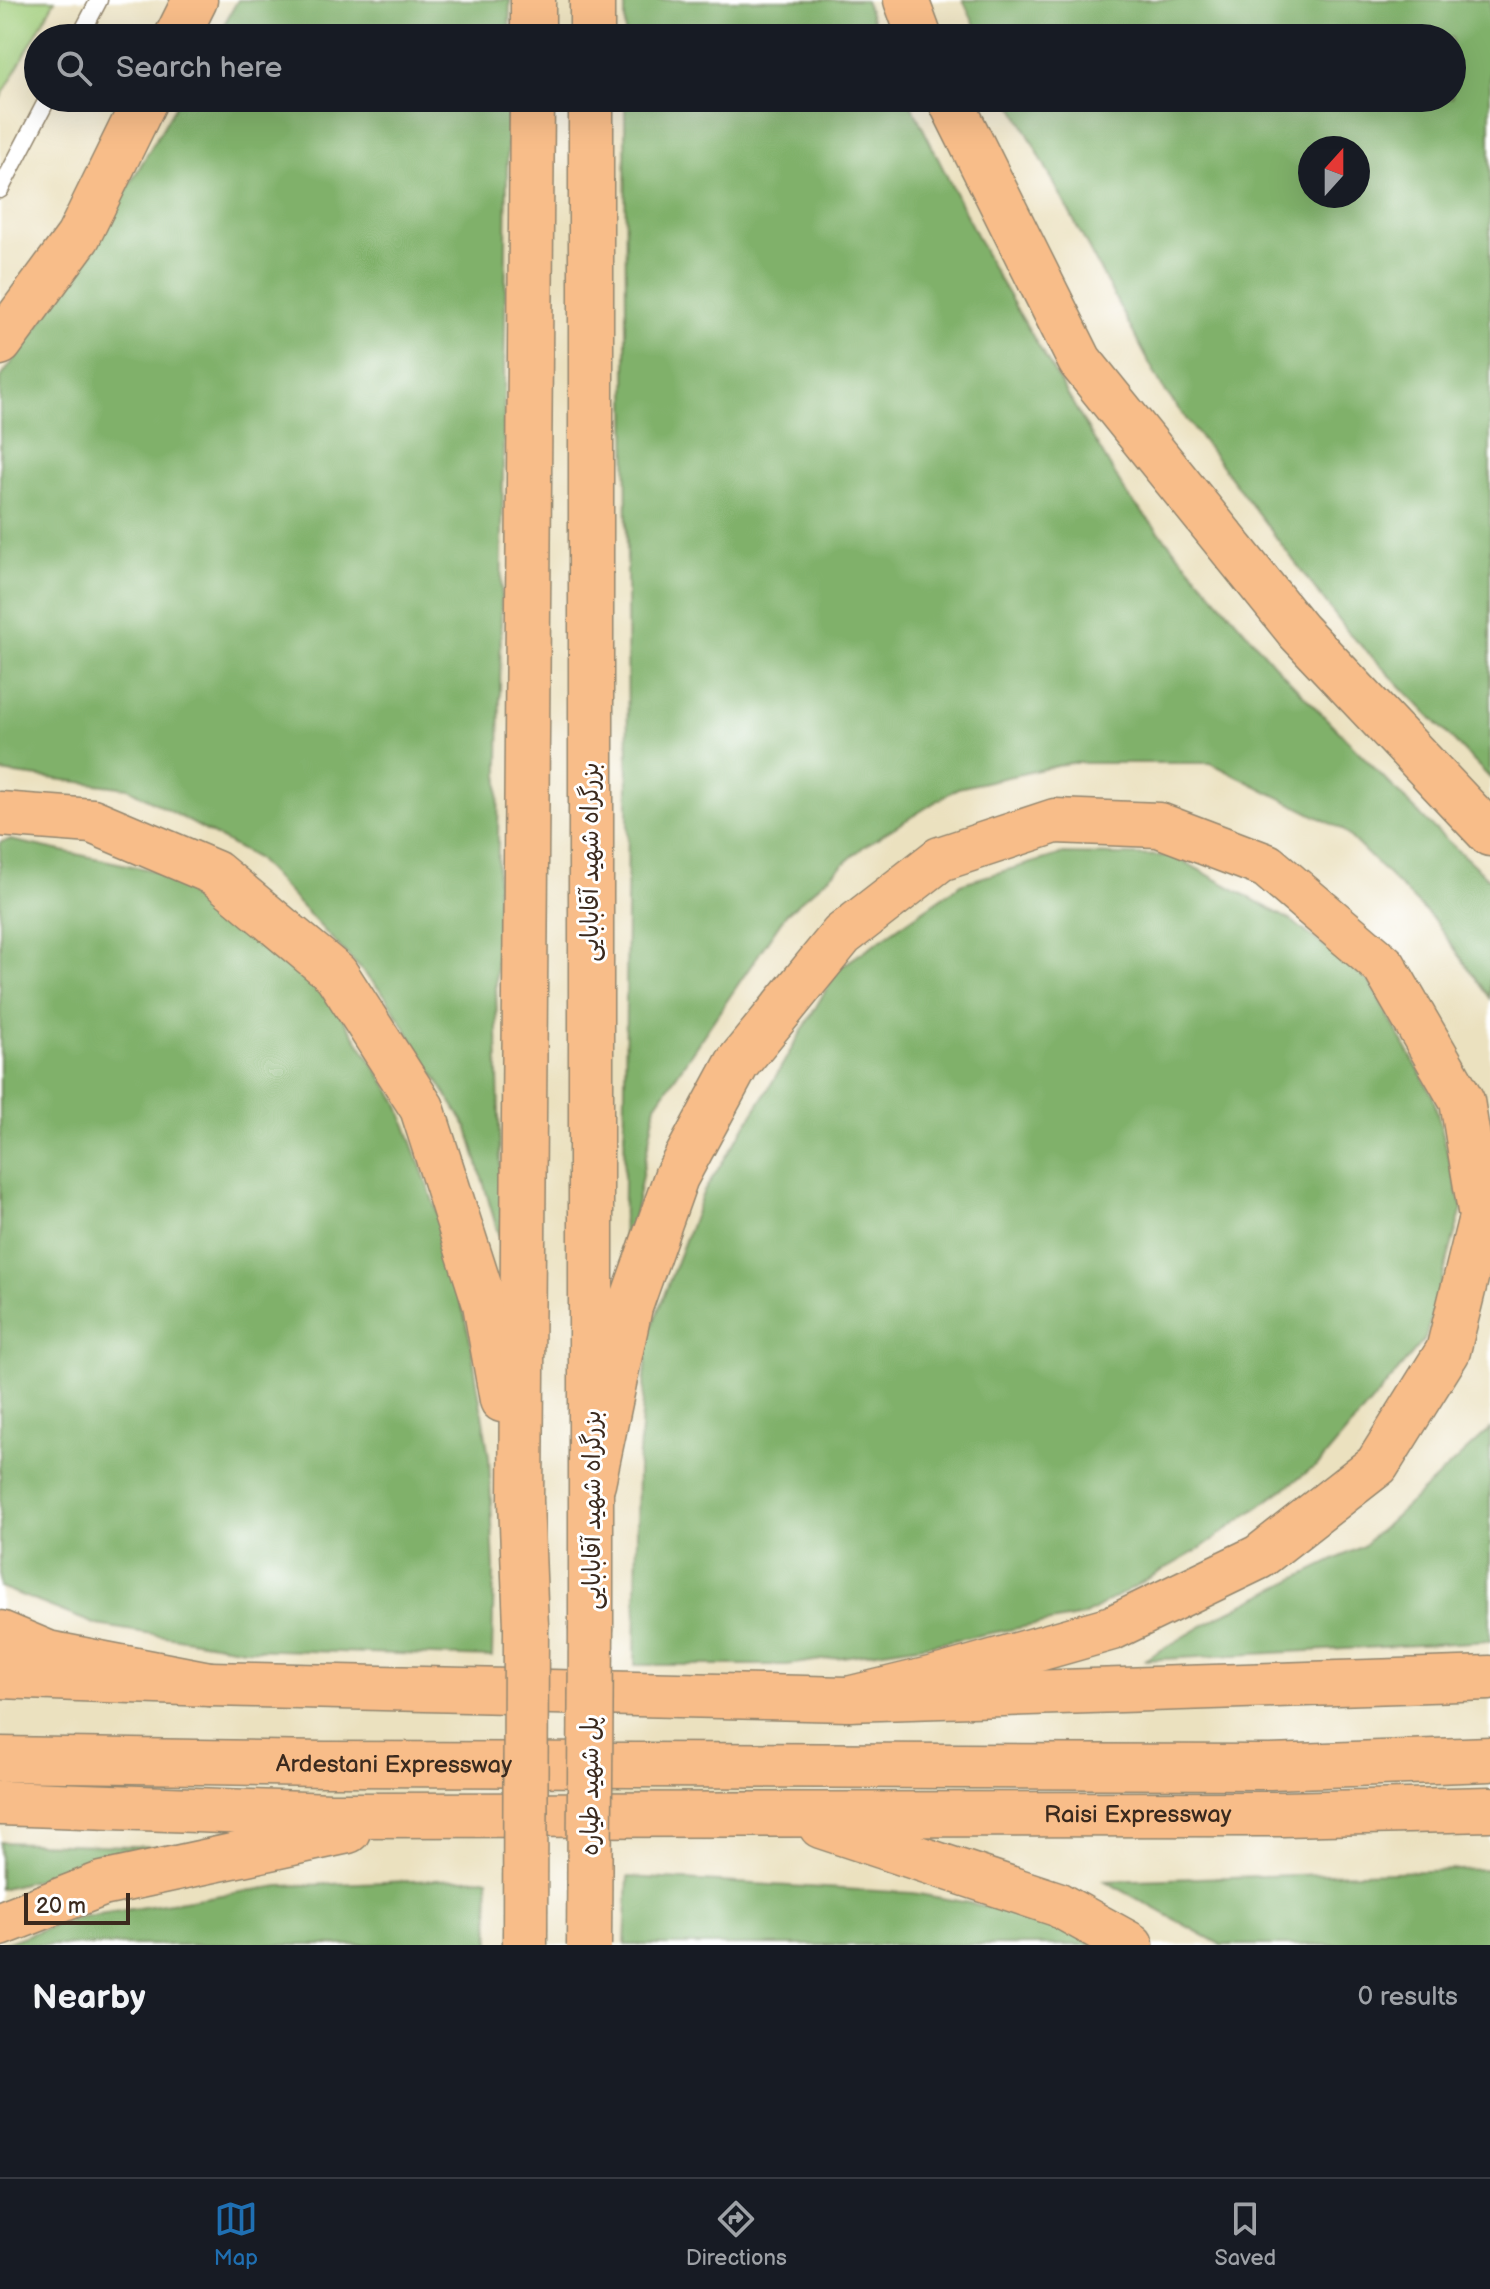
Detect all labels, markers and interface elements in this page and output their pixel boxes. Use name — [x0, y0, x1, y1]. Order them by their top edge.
search box — [24, 24, 1466, 112]
icon: search — [52, 46, 96, 90]
text: Search here — [116, 50, 282, 86]
north arrow — [1298, 136, 1370, 208]
street label: بزرگراه شهید آقابابایی — [576, 762, 605, 962]
street label: بزرگراه شهید آقابابایی — [578, 1410, 607, 1610]
street label: پل شهید طیاره — [576, 1716, 605, 1856]
street label: Ardestani Expressway — [276, 1749, 512, 1780]
street label: Raisi Expressway — [1044, 1800, 1232, 1829]
scale bar — [24, 1889, 130, 1925]
text: 20 m — [36, 1893, 86, 1920]
text: Nearby — [32, 1977, 146, 2018]
text: 0 results — [1358, 1982, 1458, 2013]
tab: Map — [214, 2197, 258, 2272]
tab: Directions — [686, 2197, 787, 2272]
tab: Saved — [1214, 2197, 1276, 2272]

